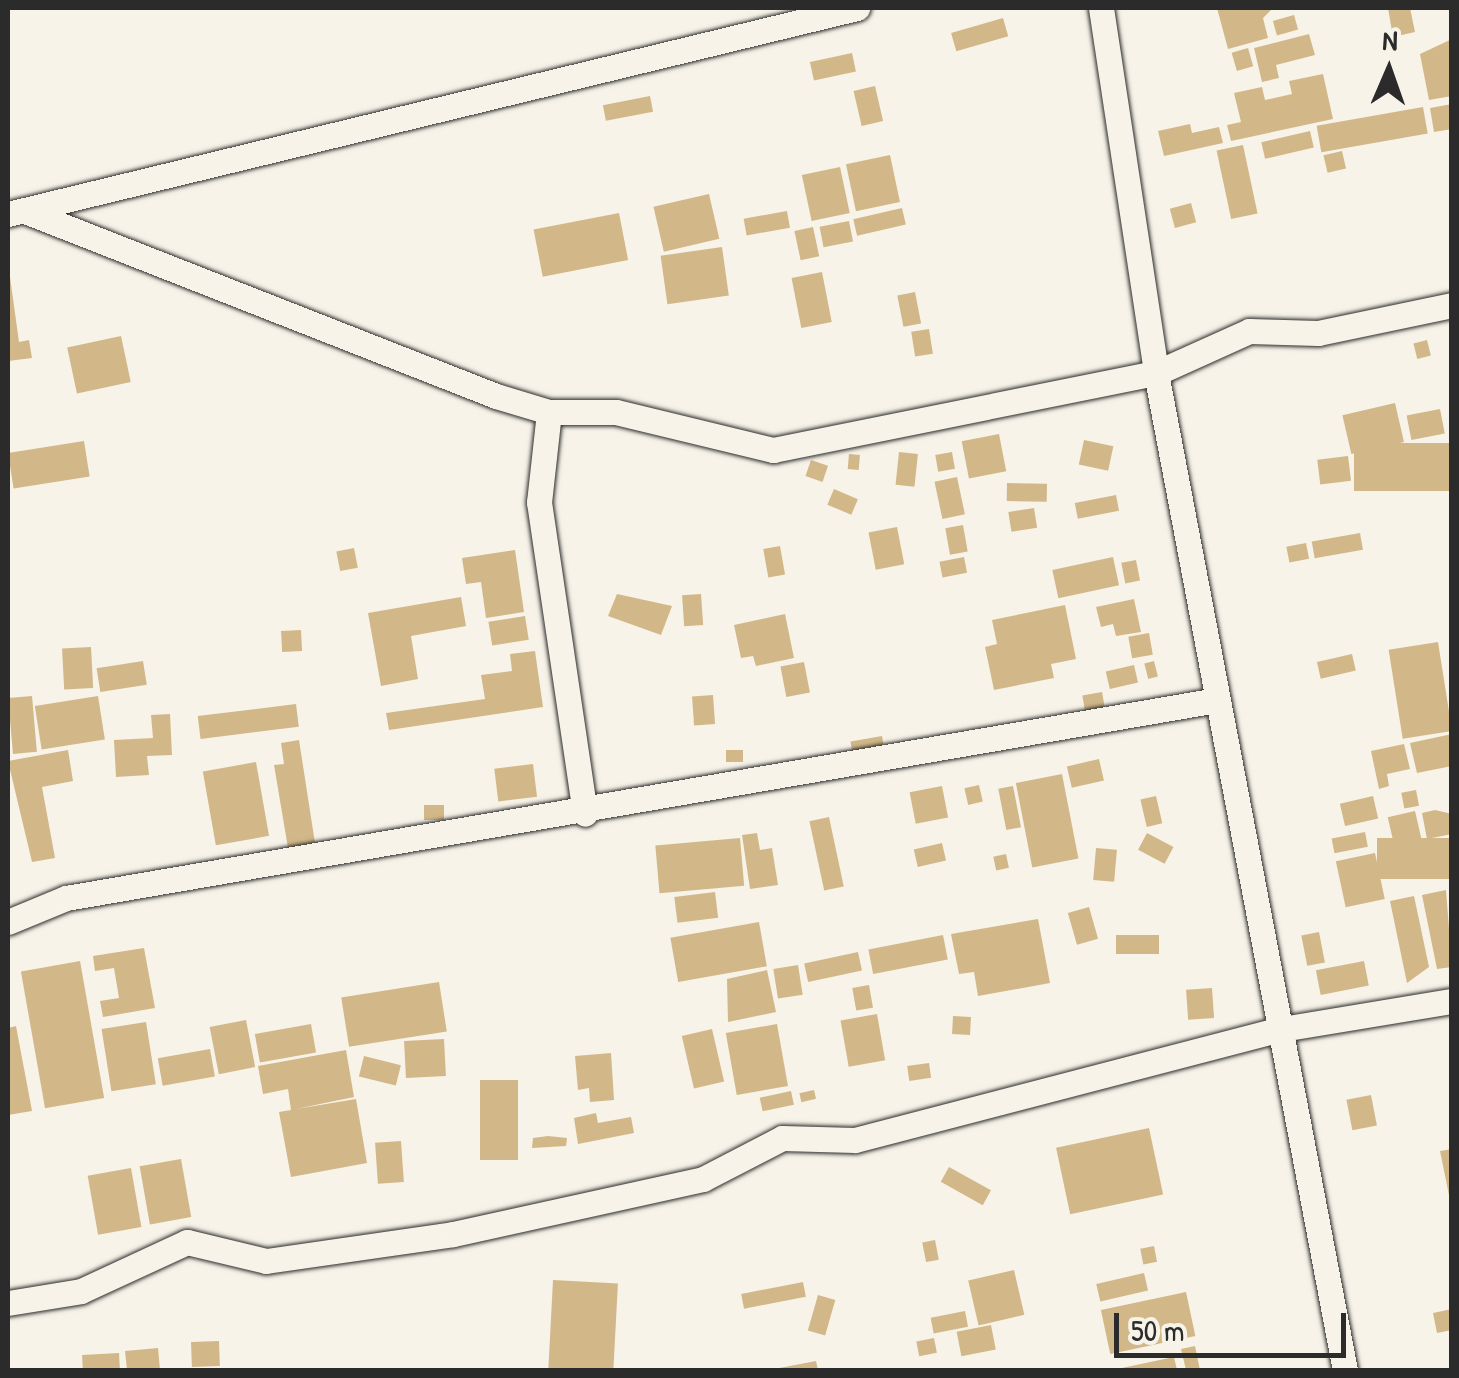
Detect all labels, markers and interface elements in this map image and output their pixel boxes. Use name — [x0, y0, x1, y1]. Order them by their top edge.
north arrow — [1339, 20, 1439, 120]
text: N — [1382, 21, 1398, 59]
scale bar — [1119, 1293, 1352, 1355]
text: 50 m — [1131, 1310, 1184, 1350]

